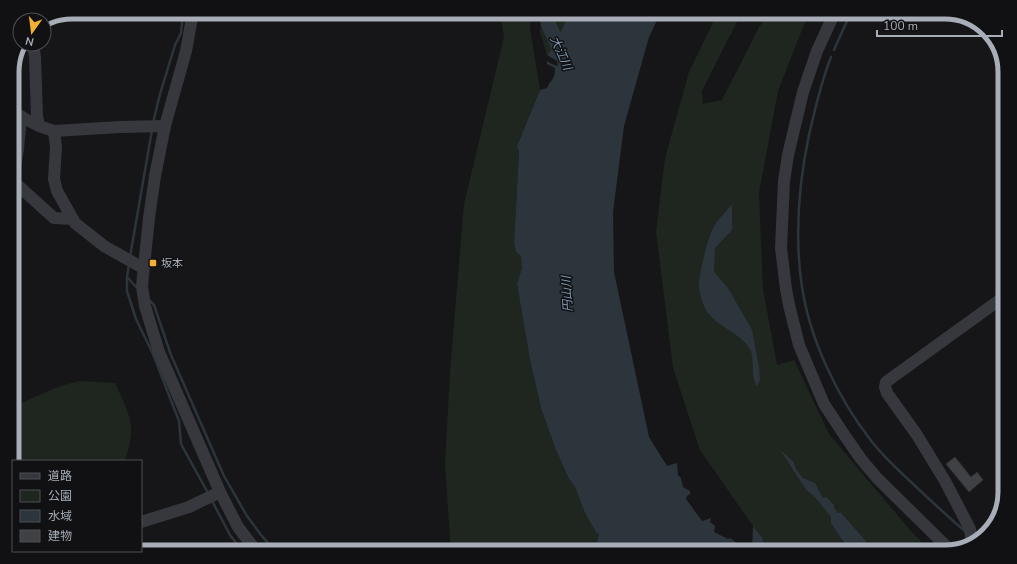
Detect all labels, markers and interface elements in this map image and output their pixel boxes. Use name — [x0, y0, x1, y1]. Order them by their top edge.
north arrow — [12, 12, 52, 52]
scale bar — [877, 12, 1002, 38]
text: 100 m — [883, 18, 918, 34]
text: N — [24, 33, 36, 49]
water label: 大江川 — [546, 33, 576, 75]
place label: 坂本 — [161, 256, 183, 271]
marker: 坂本 — [148, 258, 158, 268]
water label: 円山川 — [558, 274, 576, 312]
legend — [12, 460, 142, 552]
text: 道路 — [48, 468, 72, 484]
text: 公園 — [48, 488, 72, 504]
text: 水域 — [48, 508, 72, 524]
text: 建物 — [48, 528, 72, 544]

